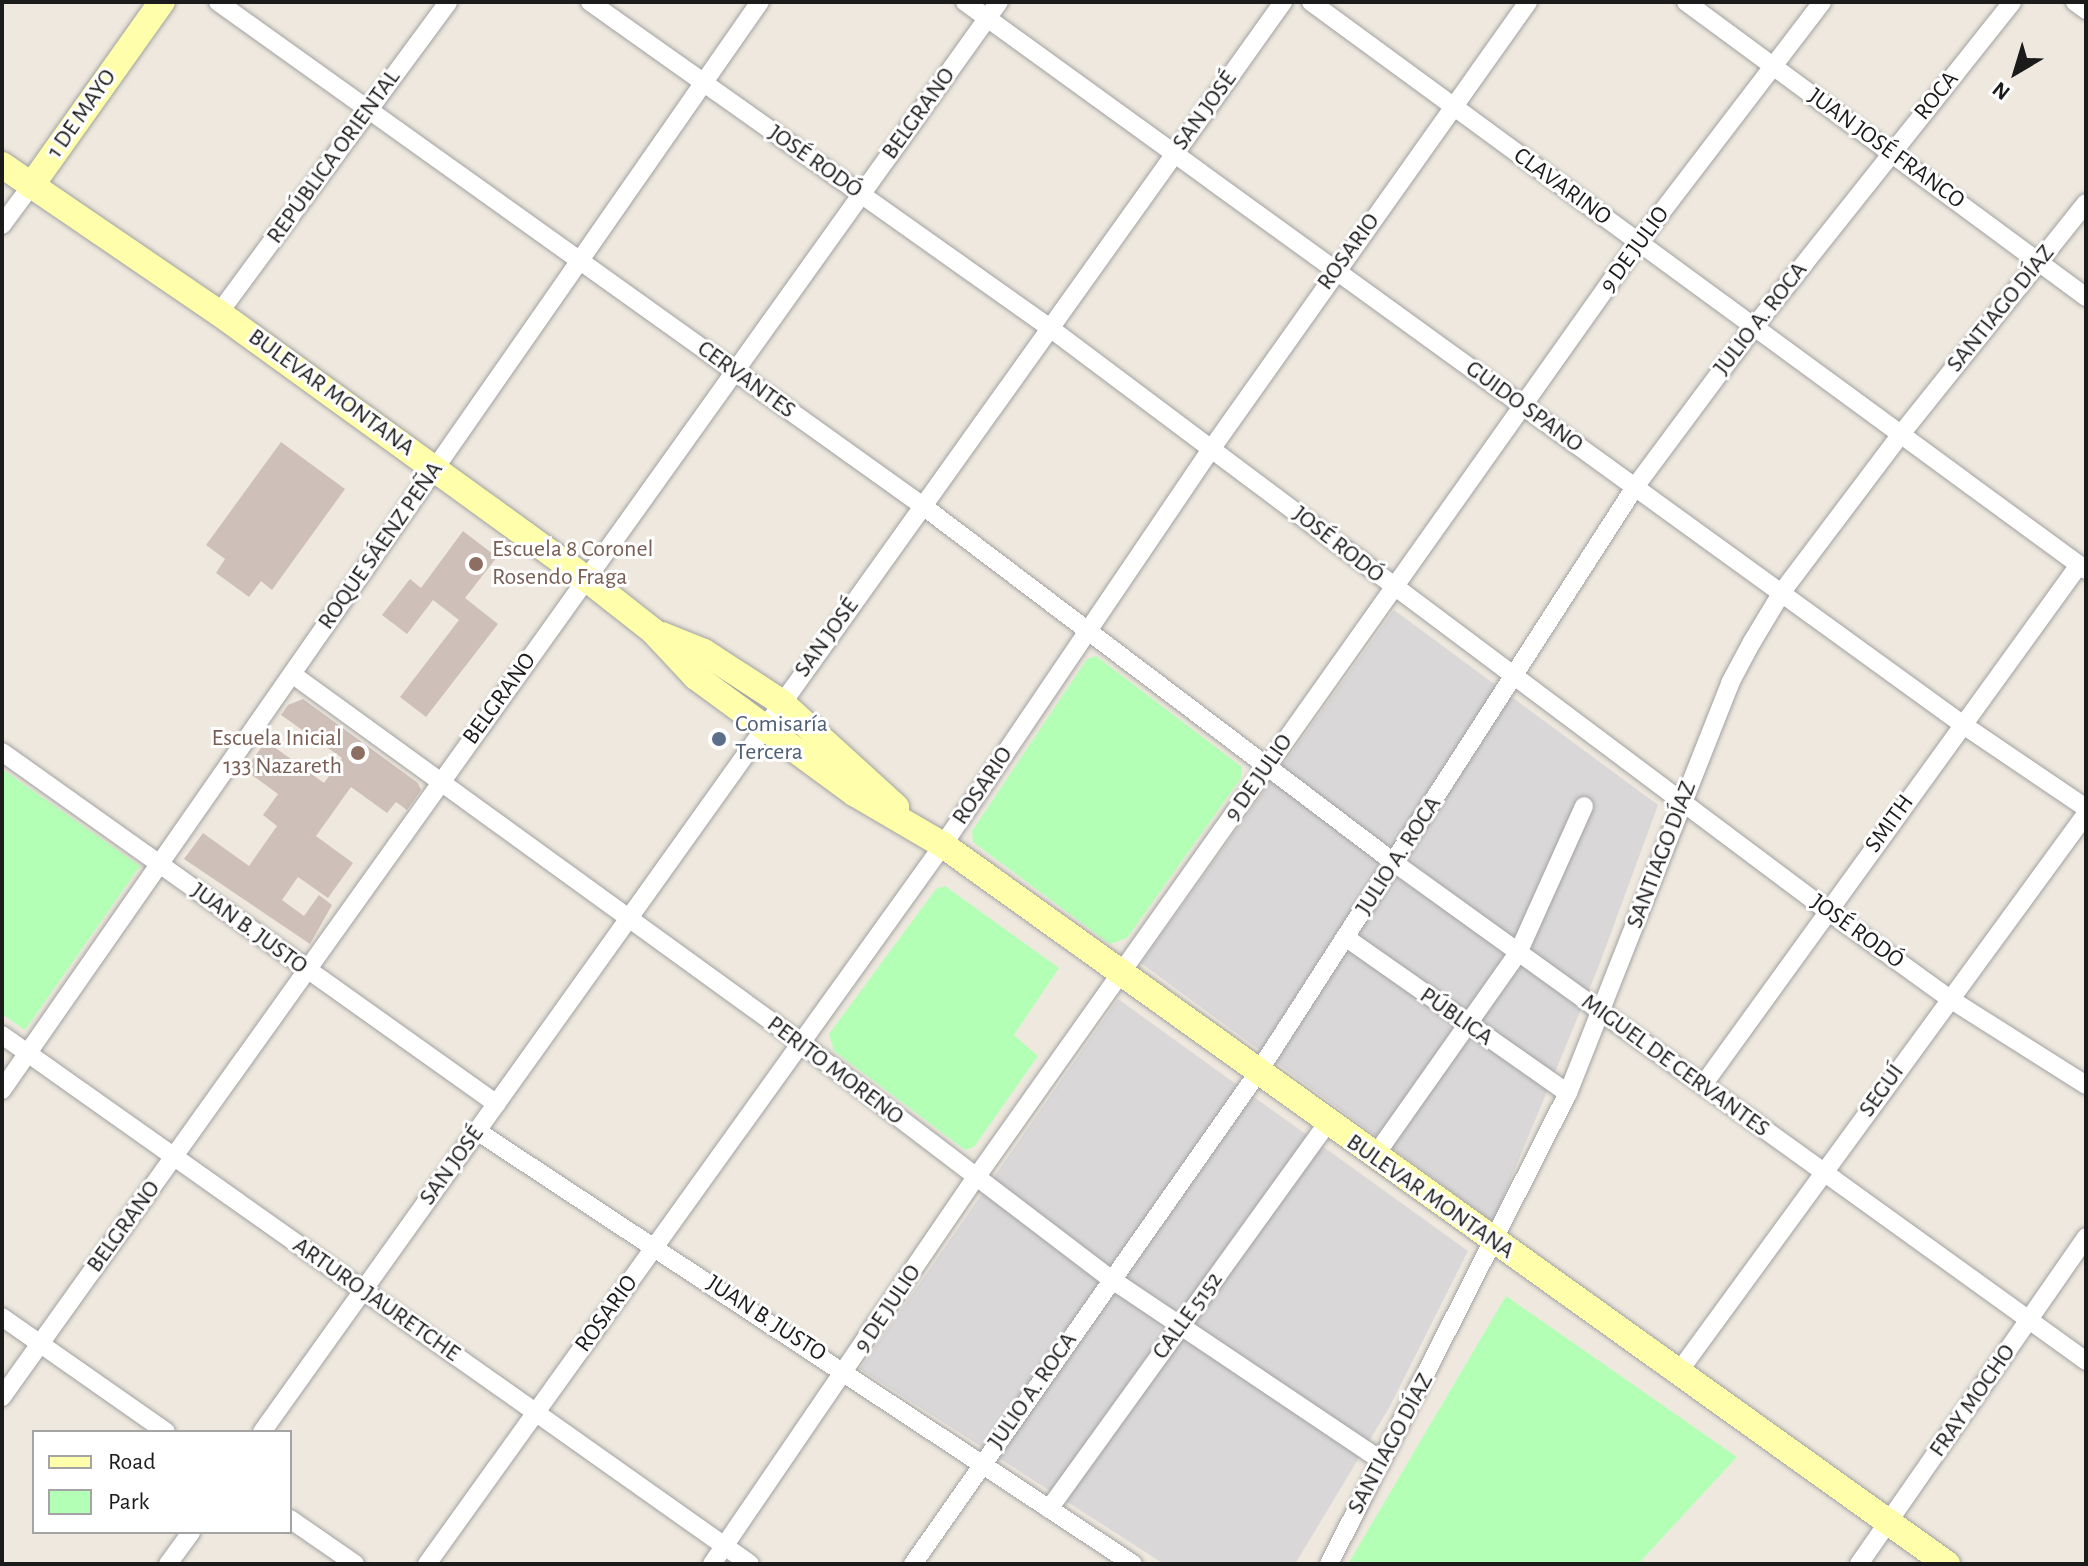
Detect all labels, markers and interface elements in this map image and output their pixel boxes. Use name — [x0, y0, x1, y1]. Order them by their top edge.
north arrow — [1976, 32, 2056, 112]
street label: BELGRANO — [876, 62, 962, 166]
street label: 1 DE MAYO — [41, 64, 123, 164]
street label: REPÚBLICA ORIENTAL — [261, 64, 407, 250]
street label: SAN JOSÉ — [1167, 66, 1243, 156]
street label: ROCA — [1909, 66, 1965, 126]
text: N — [1988, 78, 2014, 104]
street label: JUAN JOSÉ FRANCO — [1802, 82, 1970, 216]
street label: JOSÉ RODÓ — [762, 119, 868, 205]
street label: CLAVARINO — [1508, 142, 1616, 232]
street label: 9 DE JULIO — [1594, 201, 1676, 299]
street label: ROSARIO — [1311, 208, 1387, 296]
street label: SANTIAGO DÍAZ — [1941, 240, 2061, 378]
street label: JULIO A. ROCA — [1708, 257, 1814, 381]
street label: BULEVAR MONTANA — [242, 323, 420, 463]
street label: CERVANTES — [691, 335, 801, 425]
street label: GUIDO SPANO — [1460, 355, 1588, 459]
street label: ROQUE SÁENZ PEÑA — [312, 457, 450, 635]
street label: JOSÉ RODÓ — [1287, 500, 1389, 590]
place label: Escuela 8 Coronel Rosendo Fraga — [492, 536, 653, 592]
marker: Escuela 8 Coronel Rosendo Fraga — [467, 555, 485, 573]
street label: SAN JOSÉ — [789, 593, 865, 683]
street label: BELGRANO — [457, 647, 543, 751]
place label: Comisaría Tercera — [735, 711, 828, 767]
place label: Escuela Inicial 133 Nazareth — [212, 725, 342, 781]
street label: 9 DE JULIO — [1219, 729, 1299, 827]
marker: Comisaría Tercera — [710, 730, 728, 748]
street label: ROSARIO — [946, 741, 1020, 831]
marker: Escuela Inicial 133 Nazareth — [349, 744, 367, 762]
street label: SANTIAGO DÍAZ — [1621, 777, 1703, 933]
street label: SMITH — [1859, 789, 1921, 859]
street label: JULIO A. ROCA — [1350, 791, 1448, 921]
street label: JUAN B. JUSTO — [185, 877, 313, 981]
street label: JOSÉ RODÓ — [1805, 889, 1909, 975]
street label: PÚBLICA — [1414, 981, 1498, 1053]
street label: MIGUEL DE CERVANTES — [1575, 988, 1775, 1144]
street label: PERITO MORENO — [761, 1010, 909, 1132]
street label: SEGUÍ — [1853, 1059, 1911, 1123]
street label: SAN JOSÉ — [414, 1121, 490, 1211]
street label: BULEVAR MONTANA — [1340, 1128, 1520, 1266]
street label: BELGRANO — [81, 1175, 167, 1279]
street label: ARTURO JAURETCHE — [287, 1232, 465, 1368]
street label: 9 DE JULIO — [848, 1260, 928, 1358]
street label: CALLE 5152 — [1147, 1267, 1229, 1365]
street label: ROSARIO — [569, 1270, 645, 1358]
street label: JUAN B. JUSTO — [701, 1270, 831, 1368]
street label: JULIO A. ROCA — [982, 1327, 1084, 1455]
street label: FRAY MOCHO — [1924, 1339, 2022, 1463]
street label: SANTIAGO DÍAZ — [1342, 1369, 1440, 1519]
legend — [32, 1430, 292, 1534]
text: Road — [108, 1450, 156, 1474]
text: Park — [108, 1490, 149, 1514]

